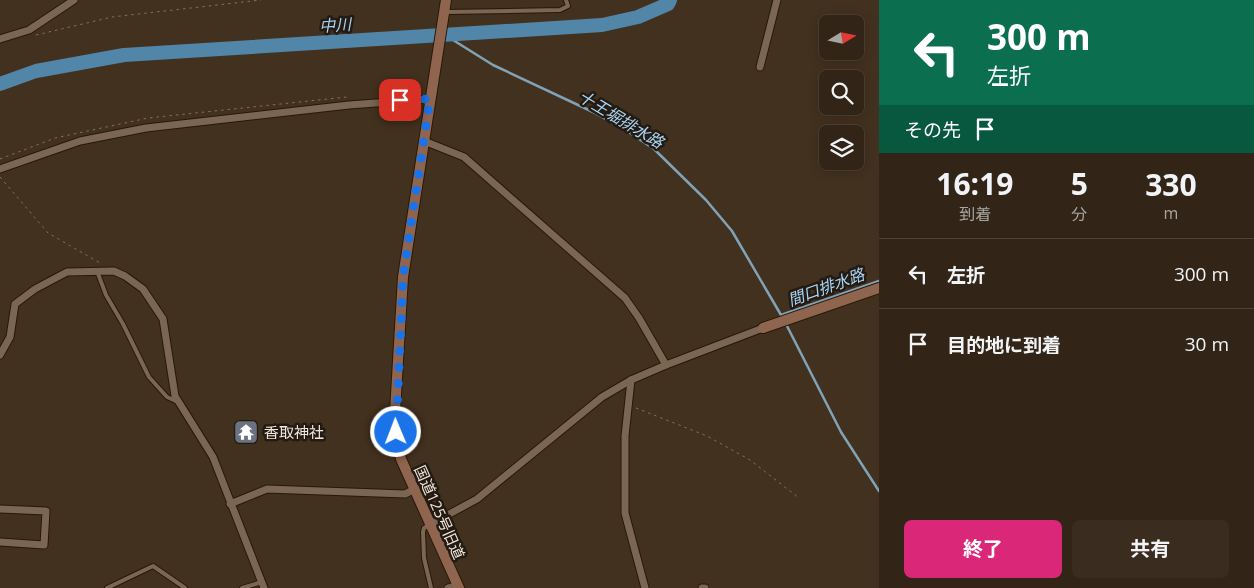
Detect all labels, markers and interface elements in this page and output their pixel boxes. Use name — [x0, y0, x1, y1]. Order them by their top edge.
water label: 中川 — [318, 13, 354, 37]
text: 300 m — [987, 13, 1091, 60]
north arrow — [819, 15, 864, 60]
map controls — [819, 15, 864, 170]
icon: left — [904, 20, 969, 85]
text: 左折 — [987, 60, 1031, 90]
button: search — [819, 70, 864, 115]
pin — [379, 79, 421, 121]
water label: 十王堀排水路 — [574, 85, 670, 154]
icon: arrive — [386, 86, 414, 114]
icon: arrive — [971, 115, 999, 143]
text: その先 — [904, 117, 961, 143]
button: layers — [819, 125, 864, 170]
text: 16:19 — [936, 163, 1013, 204]
text: 5 — [1071, 163, 1088, 204]
text: 330 — [1145, 164, 1197, 205]
text: m — [1164, 202, 1178, 224]
text: 到着 — [959, 203, 991, 225]
text: 分 — [1071, 203, 1087, 225]
icon: left — [904, 260, 932, 288]
text: 300 m — [1174, 261, 1229, 287]
water label: 間口排水路 — [785, 262, 869, 311]
text: 左折 — [947, 262, 985, 288]
icon: arrive — [904, 330, 932, 358]
text: 30 m — [1185, 331, 1229, 357]
text: 目的地に到着 — [947, 332, 1061, 358]
position arrow — [369, 405, 421, 457]
temple icon: 香取神社 — [233, 419, 259, 445]
place label: 香取神社 — [264, 422, 324, 442]
street label: 国道125号旧道 — [410, 462, 470, 562]
button: 終了 — [904, 520, 1062, 578]
button: 共有 — [1072, 520, 1229, 578]

